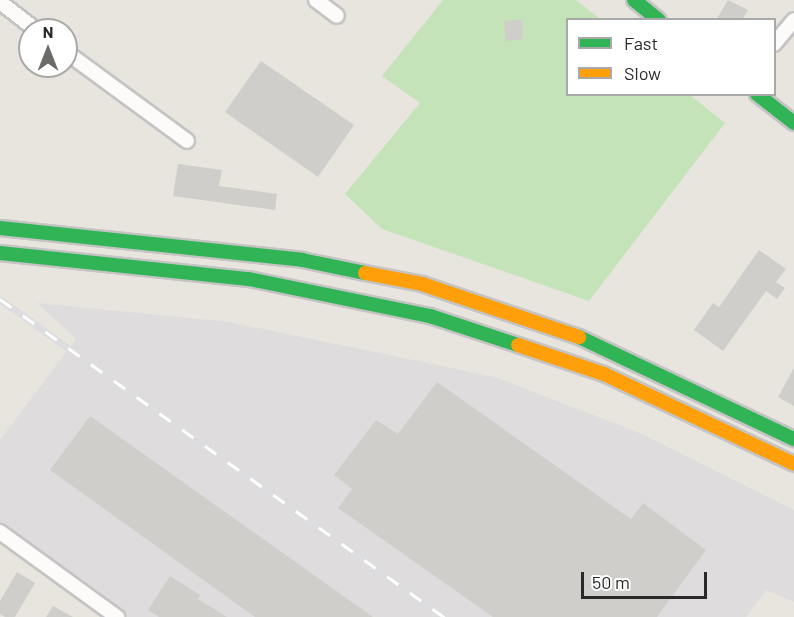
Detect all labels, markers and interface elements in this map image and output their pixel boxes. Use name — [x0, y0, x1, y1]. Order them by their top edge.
north arrow — [18, 18, 78, 78]
legend — [566, 18, 776, 96]
text: N — [43, 22, 53, 41]
text: Fast — [624, 32, 658, 54]
text: Slow — [624, 62, 661, 84]
scale bar — [584, 560, 710, 598]
text: 50 m — [592, 571, 630, 593]

